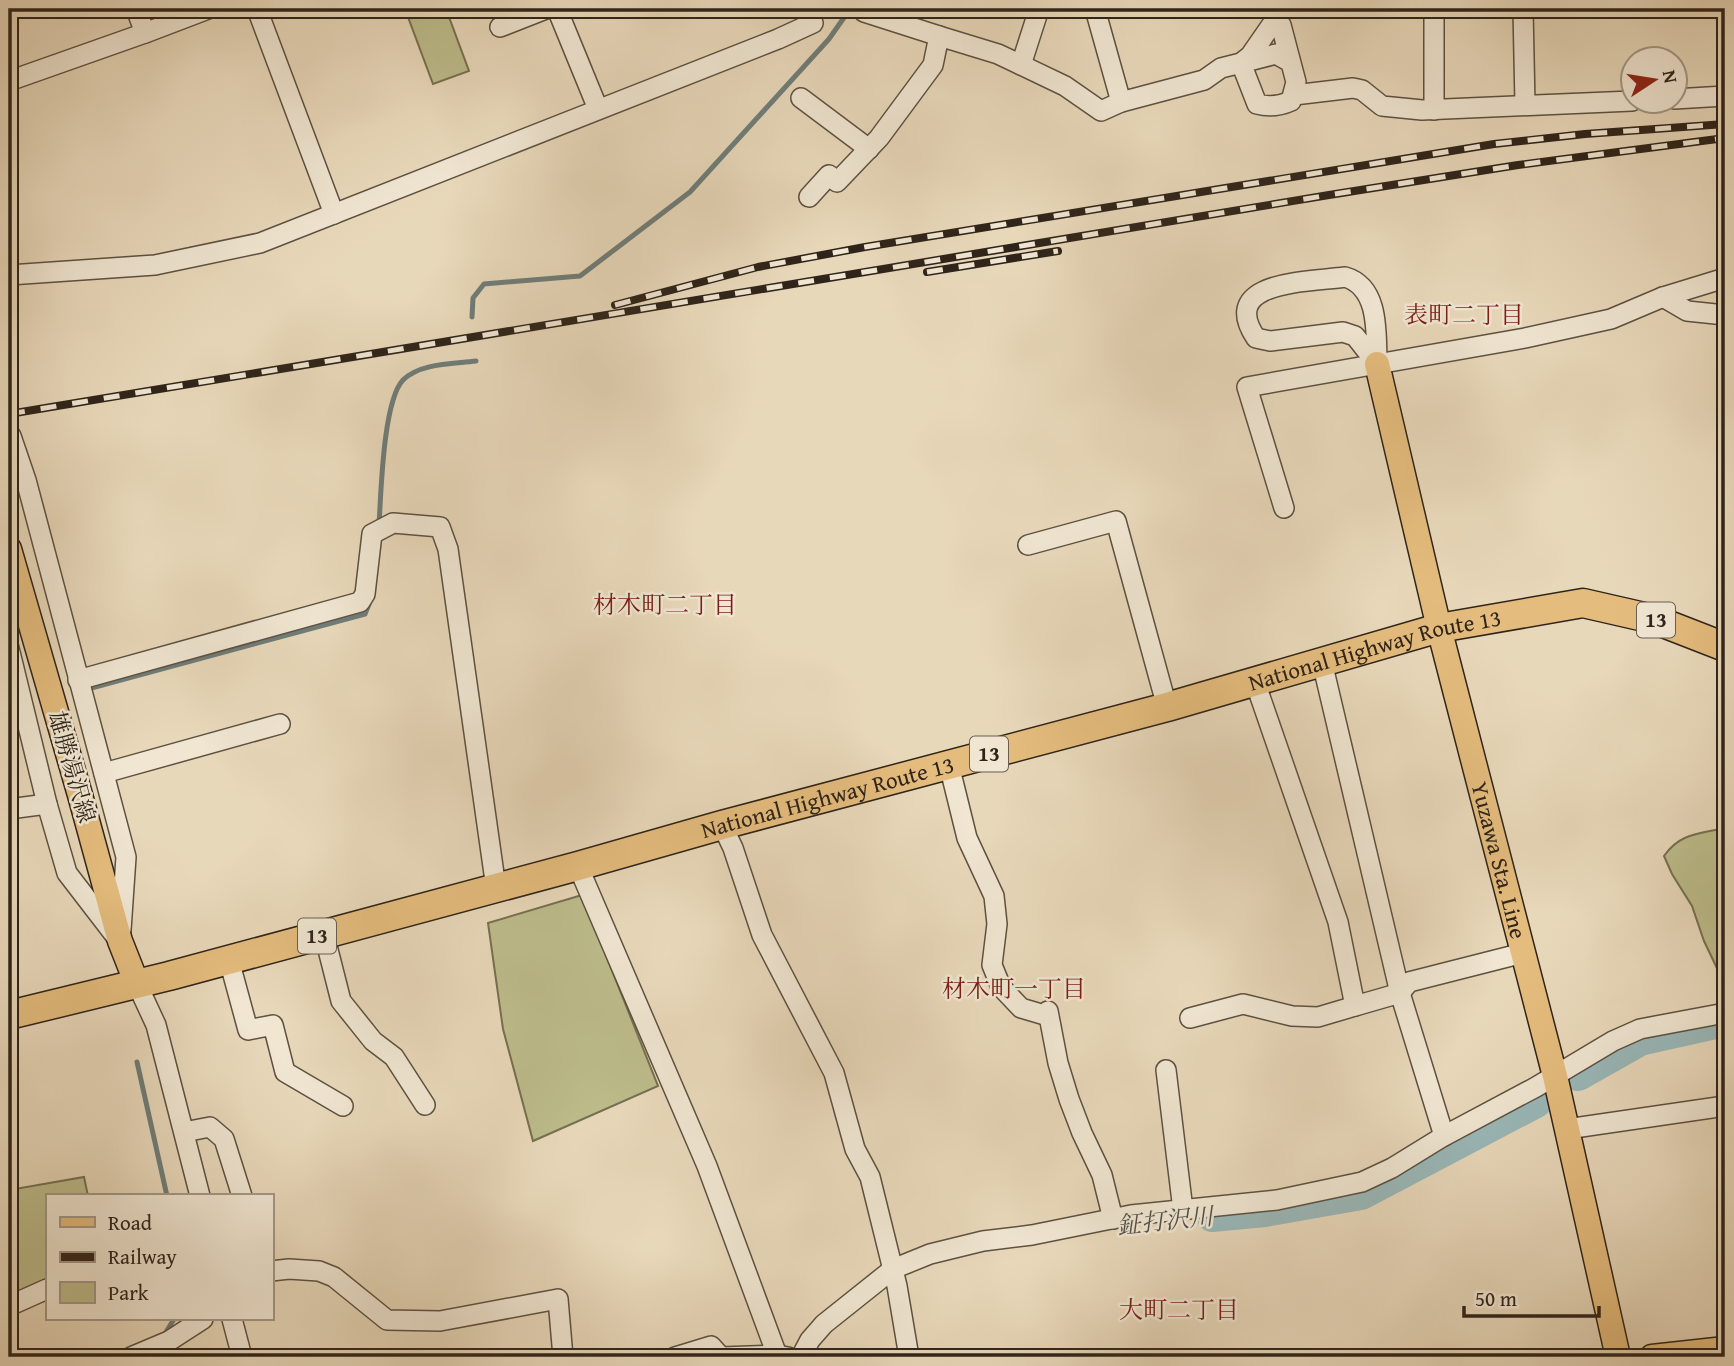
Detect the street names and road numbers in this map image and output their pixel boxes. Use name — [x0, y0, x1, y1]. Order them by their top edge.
street label: National Highway Route 13 — [1244, 601, 1504, 699]
road number: 13 — [1637, 602, 1675, 638]
street label: 雄勝湯沢線 — [41, 707, 104, 827]
road number: 13 — [970, 736, 1008, 772]
street label: National Highway Route 13 — [697, 747, 958, 846]
street label: Yuzawa Sta. Line — [1463, 778, 1536, 942]
road number: 13 — [298, 918, 336, 954]

